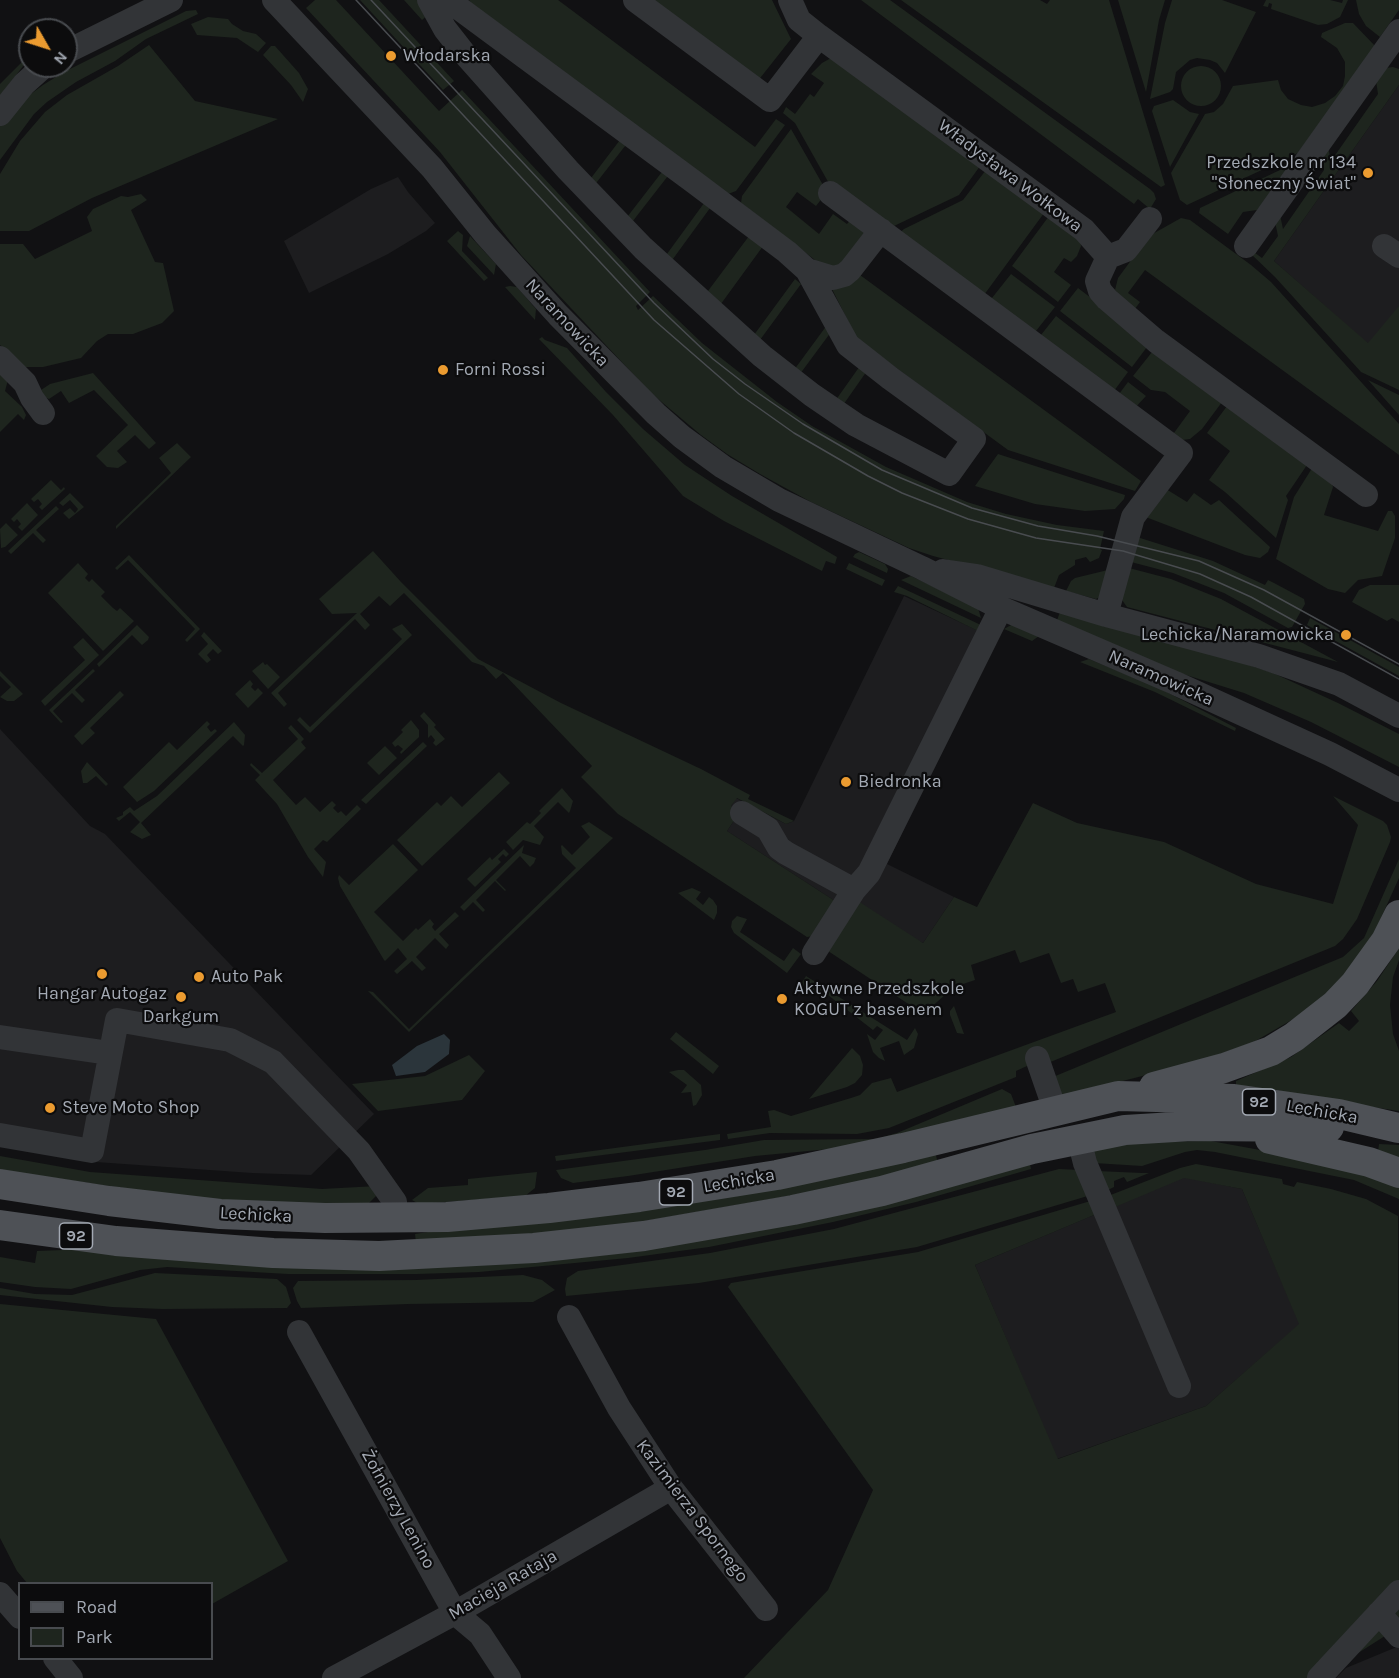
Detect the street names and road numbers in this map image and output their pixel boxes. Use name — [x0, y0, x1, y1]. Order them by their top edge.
street label: Władysława Wołkowa — [934, 115, 1086, 237]
street label: Naramowicka — [521, 274, 613, 372]
street label: Naramowicka — [1105, 645, 1217, 711]
road number: 92 — [1242, 1089, 1276, 1115]
street label: Lechicka — [1284, 1095, 1360, 1129]
street label: Lechicka — [701, 1164, 777, 1198]
road number: 92 — [660, 1179, 692, 1205]
street label: Lechicka — [219, 1202, 293, 1228]
road number: 92 — [60, 1223, 92, 1249]
street label: Kazimierza Spornego — [631, 1435, 753, 1587]
street label: Żołnierzy Lenino — [356, 1445, 440, 1573]
street label: Macieja Rataja — [445, 1545, 561, 1625]

